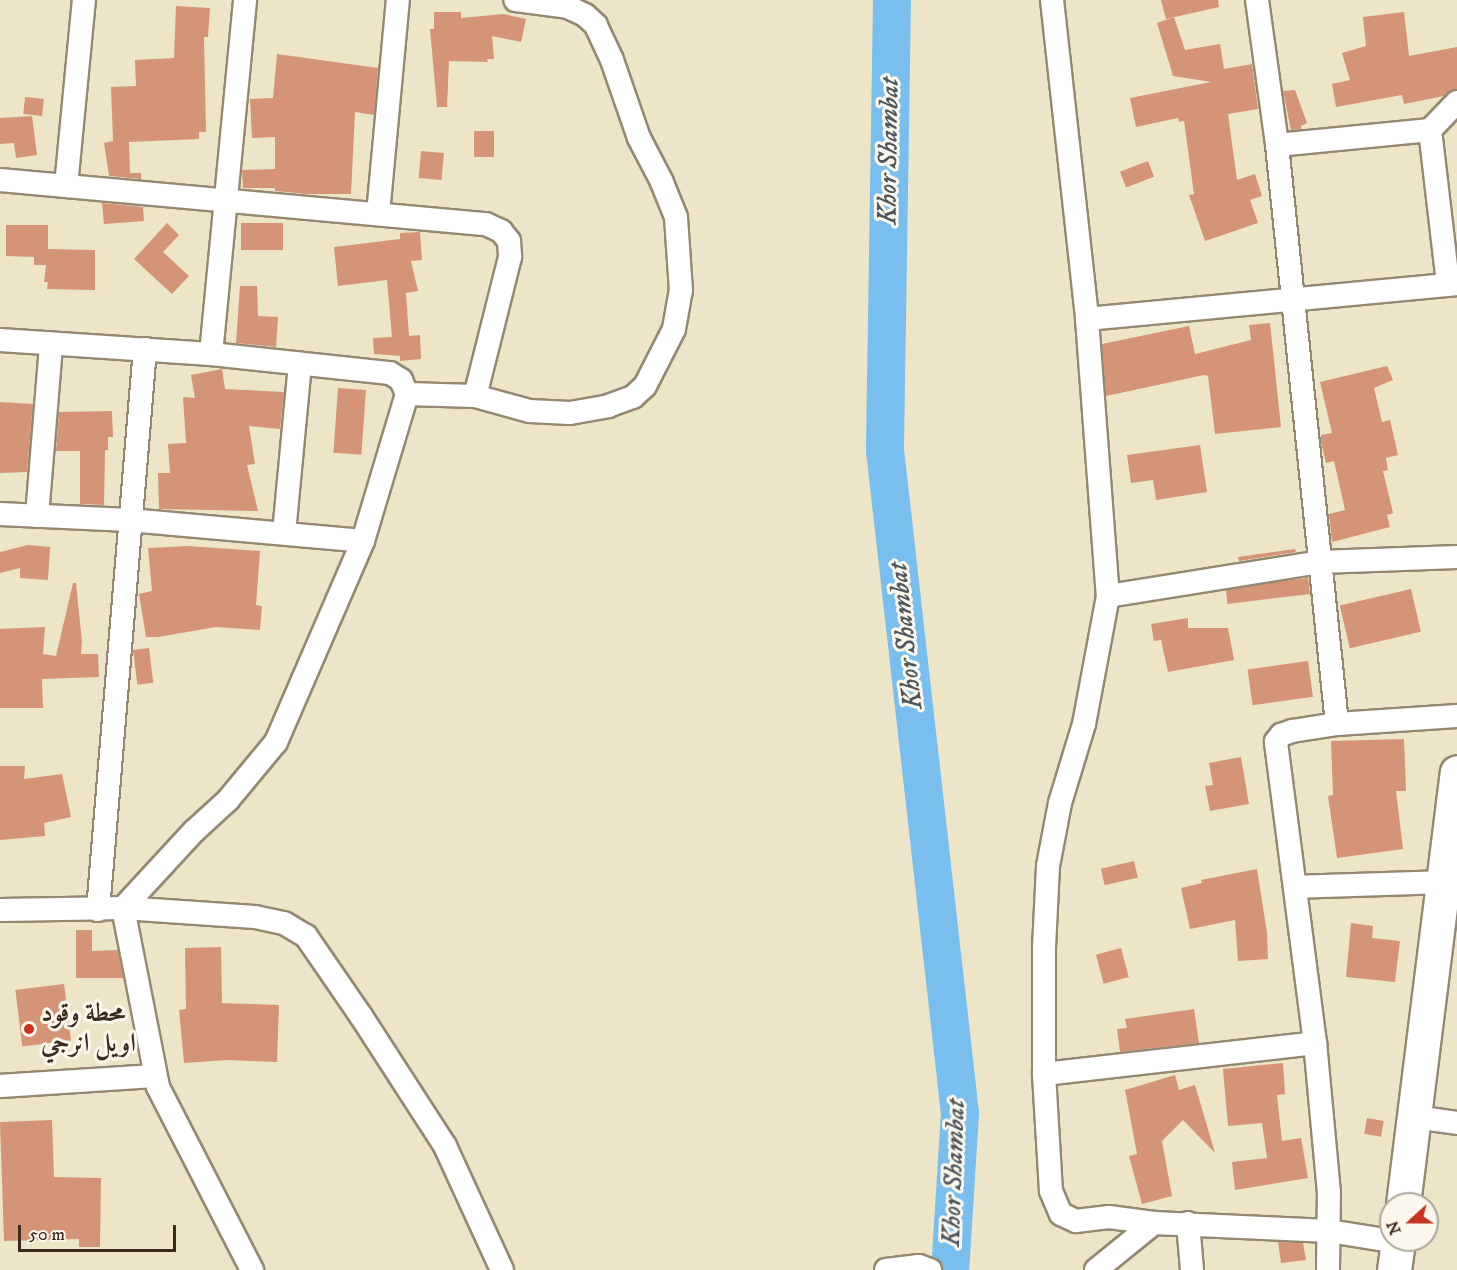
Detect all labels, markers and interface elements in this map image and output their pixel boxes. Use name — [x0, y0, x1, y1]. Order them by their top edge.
water label: Khor Shambat — [872, 77, 906, 225]
water label: Khor Shambat — [882, 561, 930, 711]
place label: محطة وقود اويل انرجي — [41, 998, 136, 1060]
marker: محطة وقود اويل انرجي — [22, 1022, 36, 1036]
water label: Khor Shambat — [935, 1099, 973, 1247]
north arrow — [1379, 1192, 1439, 1252]
scale bar — [21, 1213, 178, 1251]
text: N — [1382, 1218, 1406, 1237]
text: 50 m — [29, 1224, 65, 1246]

